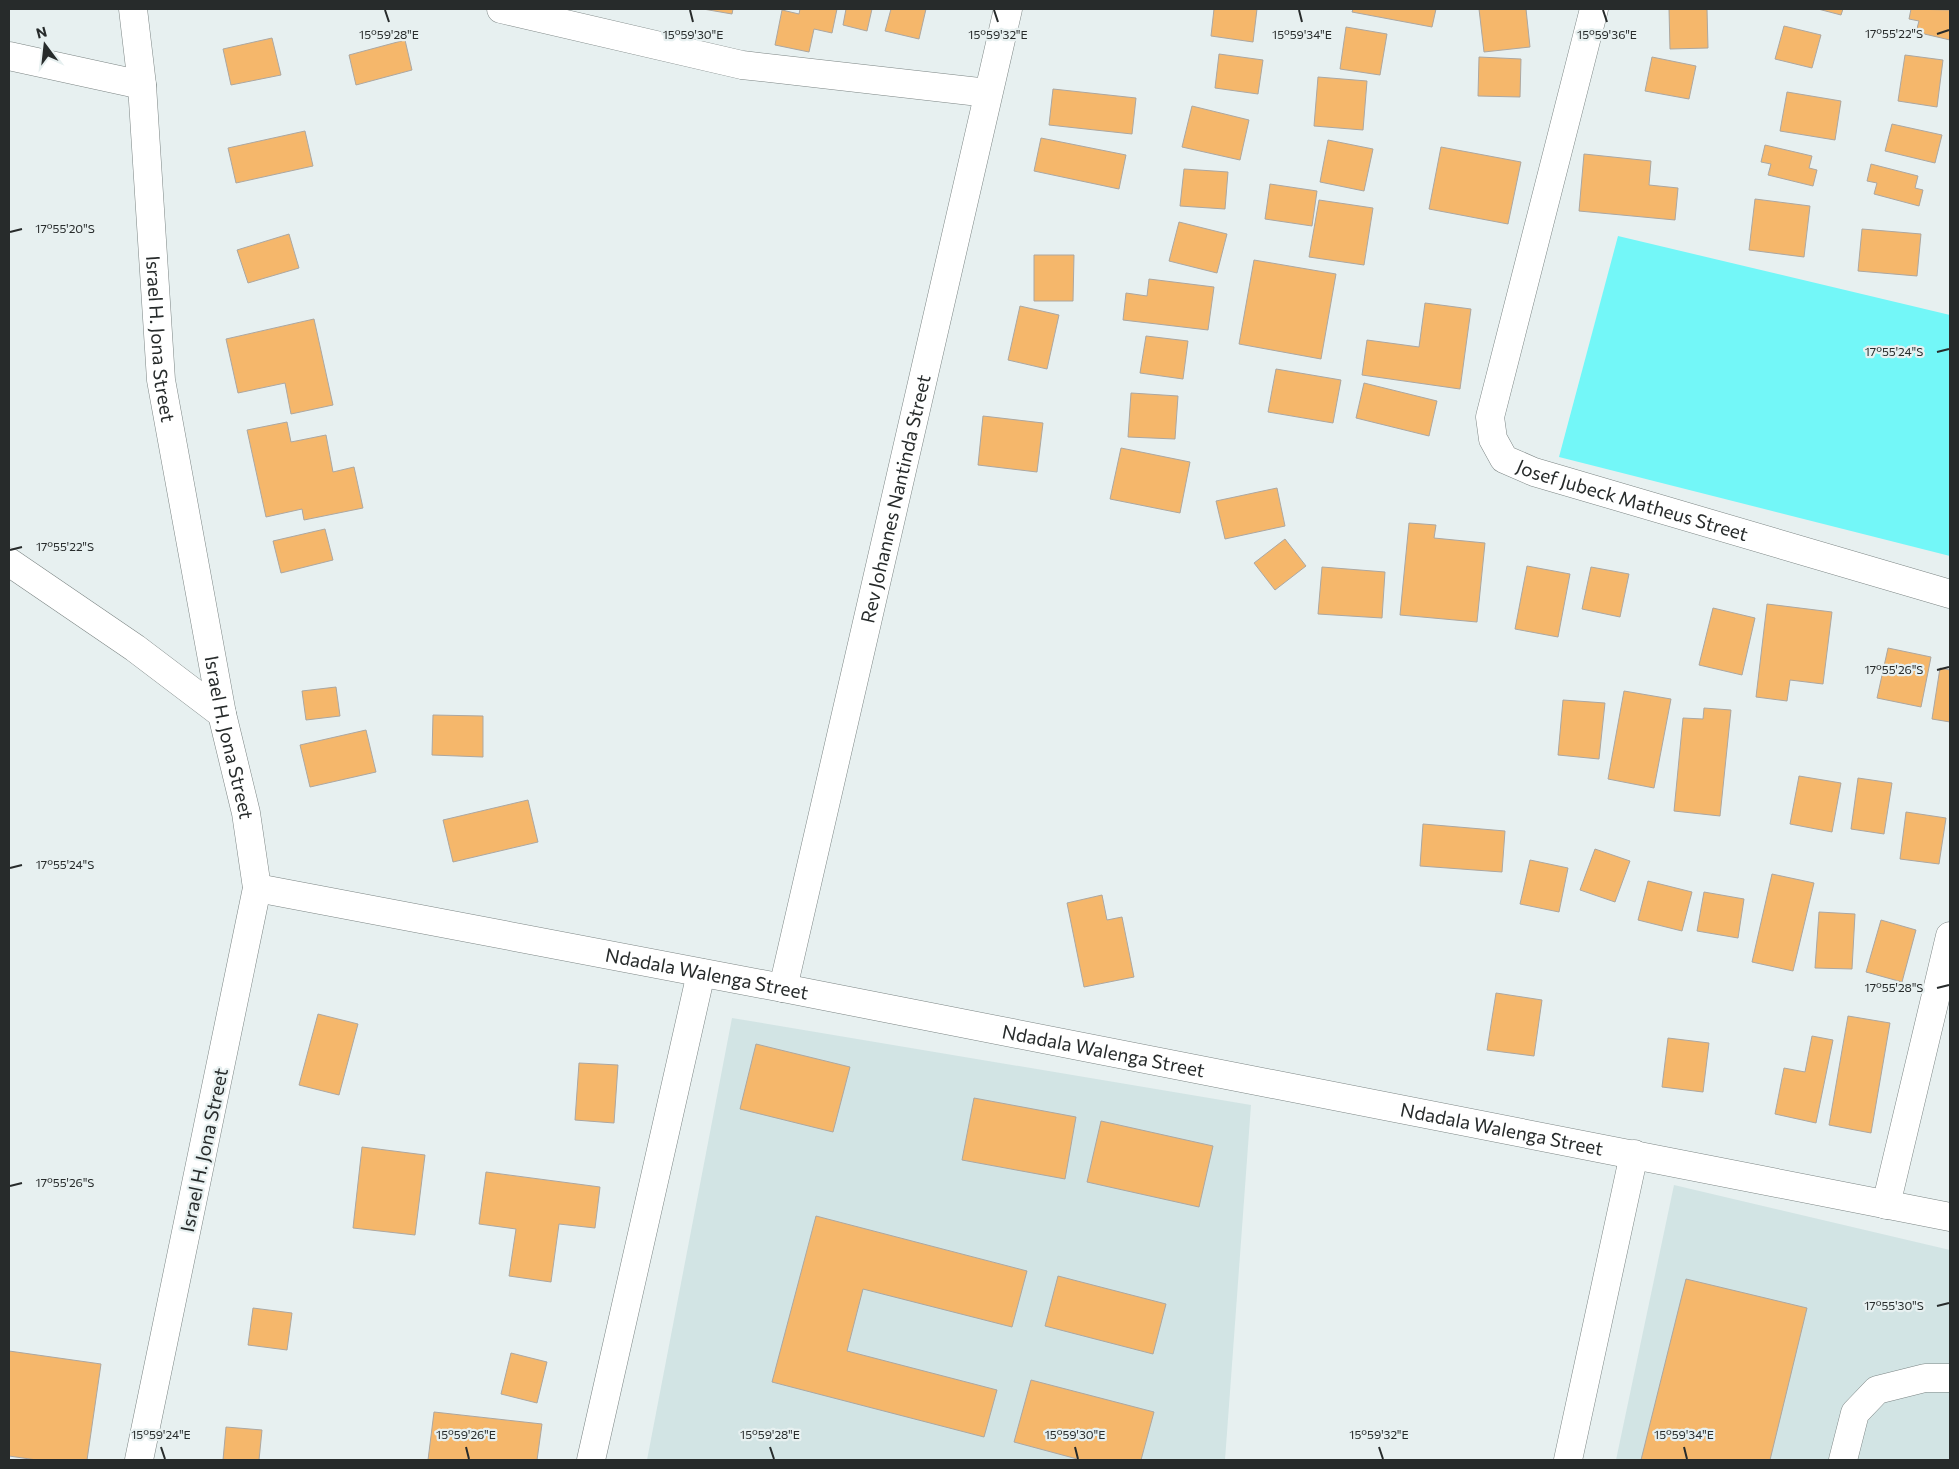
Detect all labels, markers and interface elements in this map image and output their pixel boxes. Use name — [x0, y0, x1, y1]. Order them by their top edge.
north arrow — [20, 20, 70, 70]
text: N — [34, 22, 49, 42]
text: 17°55'22"S — [1865, 26, 1923, 40]
text: 15°59'28"E — [359, 27, 419, 41]
text: 15°59'30"E — [663, 27, 723, 41]
text: 15°59'32"E — [968, 27, 1028, 41]
text: 15°59'34"E — [1272, 27, 1332, 41]
text: 15°59'36"E — [1577, 27, 1637, 41]
text: 17°55'20"S — [35, 221, 95, 235]
street label: Israel H. Jona Street — [142, 255, 180, 424]
text: 17°55'24"S — [1865, 344, 1923, 358]
street label: Rev Johannes Nantinda Street — [855, 372, 935, 625]
street label: Josef Jubeck Matheus Street — [1513, 454, 1751, 545]
text: 17°55'22"S — [36, 539, 94, 553]
street label: Israel H. Jona Street — [201, 653, 259, 821]
text: 17°55'26"S — [1865, 662, 1923, 676]
text: 17°55'24"S — [36, 857, 94, 871]
street label: Ndadala Walenga Street — [604, 942, 811, 1004]
text: 17°55'28"S — [1865, 980, 1923, 994]
street label: Ndadala Walenga Street — [1000, 1019, 1207, 1082]
street label: Israel H. Jona Street — [175, 1066, 232, 1234]
street label: Ndadala Walenga Street — [1399, 1097, 1606, 1160]
text: 17°55'26"S — [36, 1175, 94, 1189]
text: 17°55'30"S — [1864, 1298, 1924, 1312]
text: 15°59'24"E — [131, 1427, 191, 1441]
text: 15°59'26"E — [436, 1427, 496, 1441]
text: 15°59'28"E — [740, 1427, 800, 1441]
text: 15°59'30"E — [1045, 1427, 1105, 1441]
text: 15°59'32"E — [1349, 1427, 1409, 1441]
text: 15°59'34"E — [1654, 1427, 1714, 1441]

